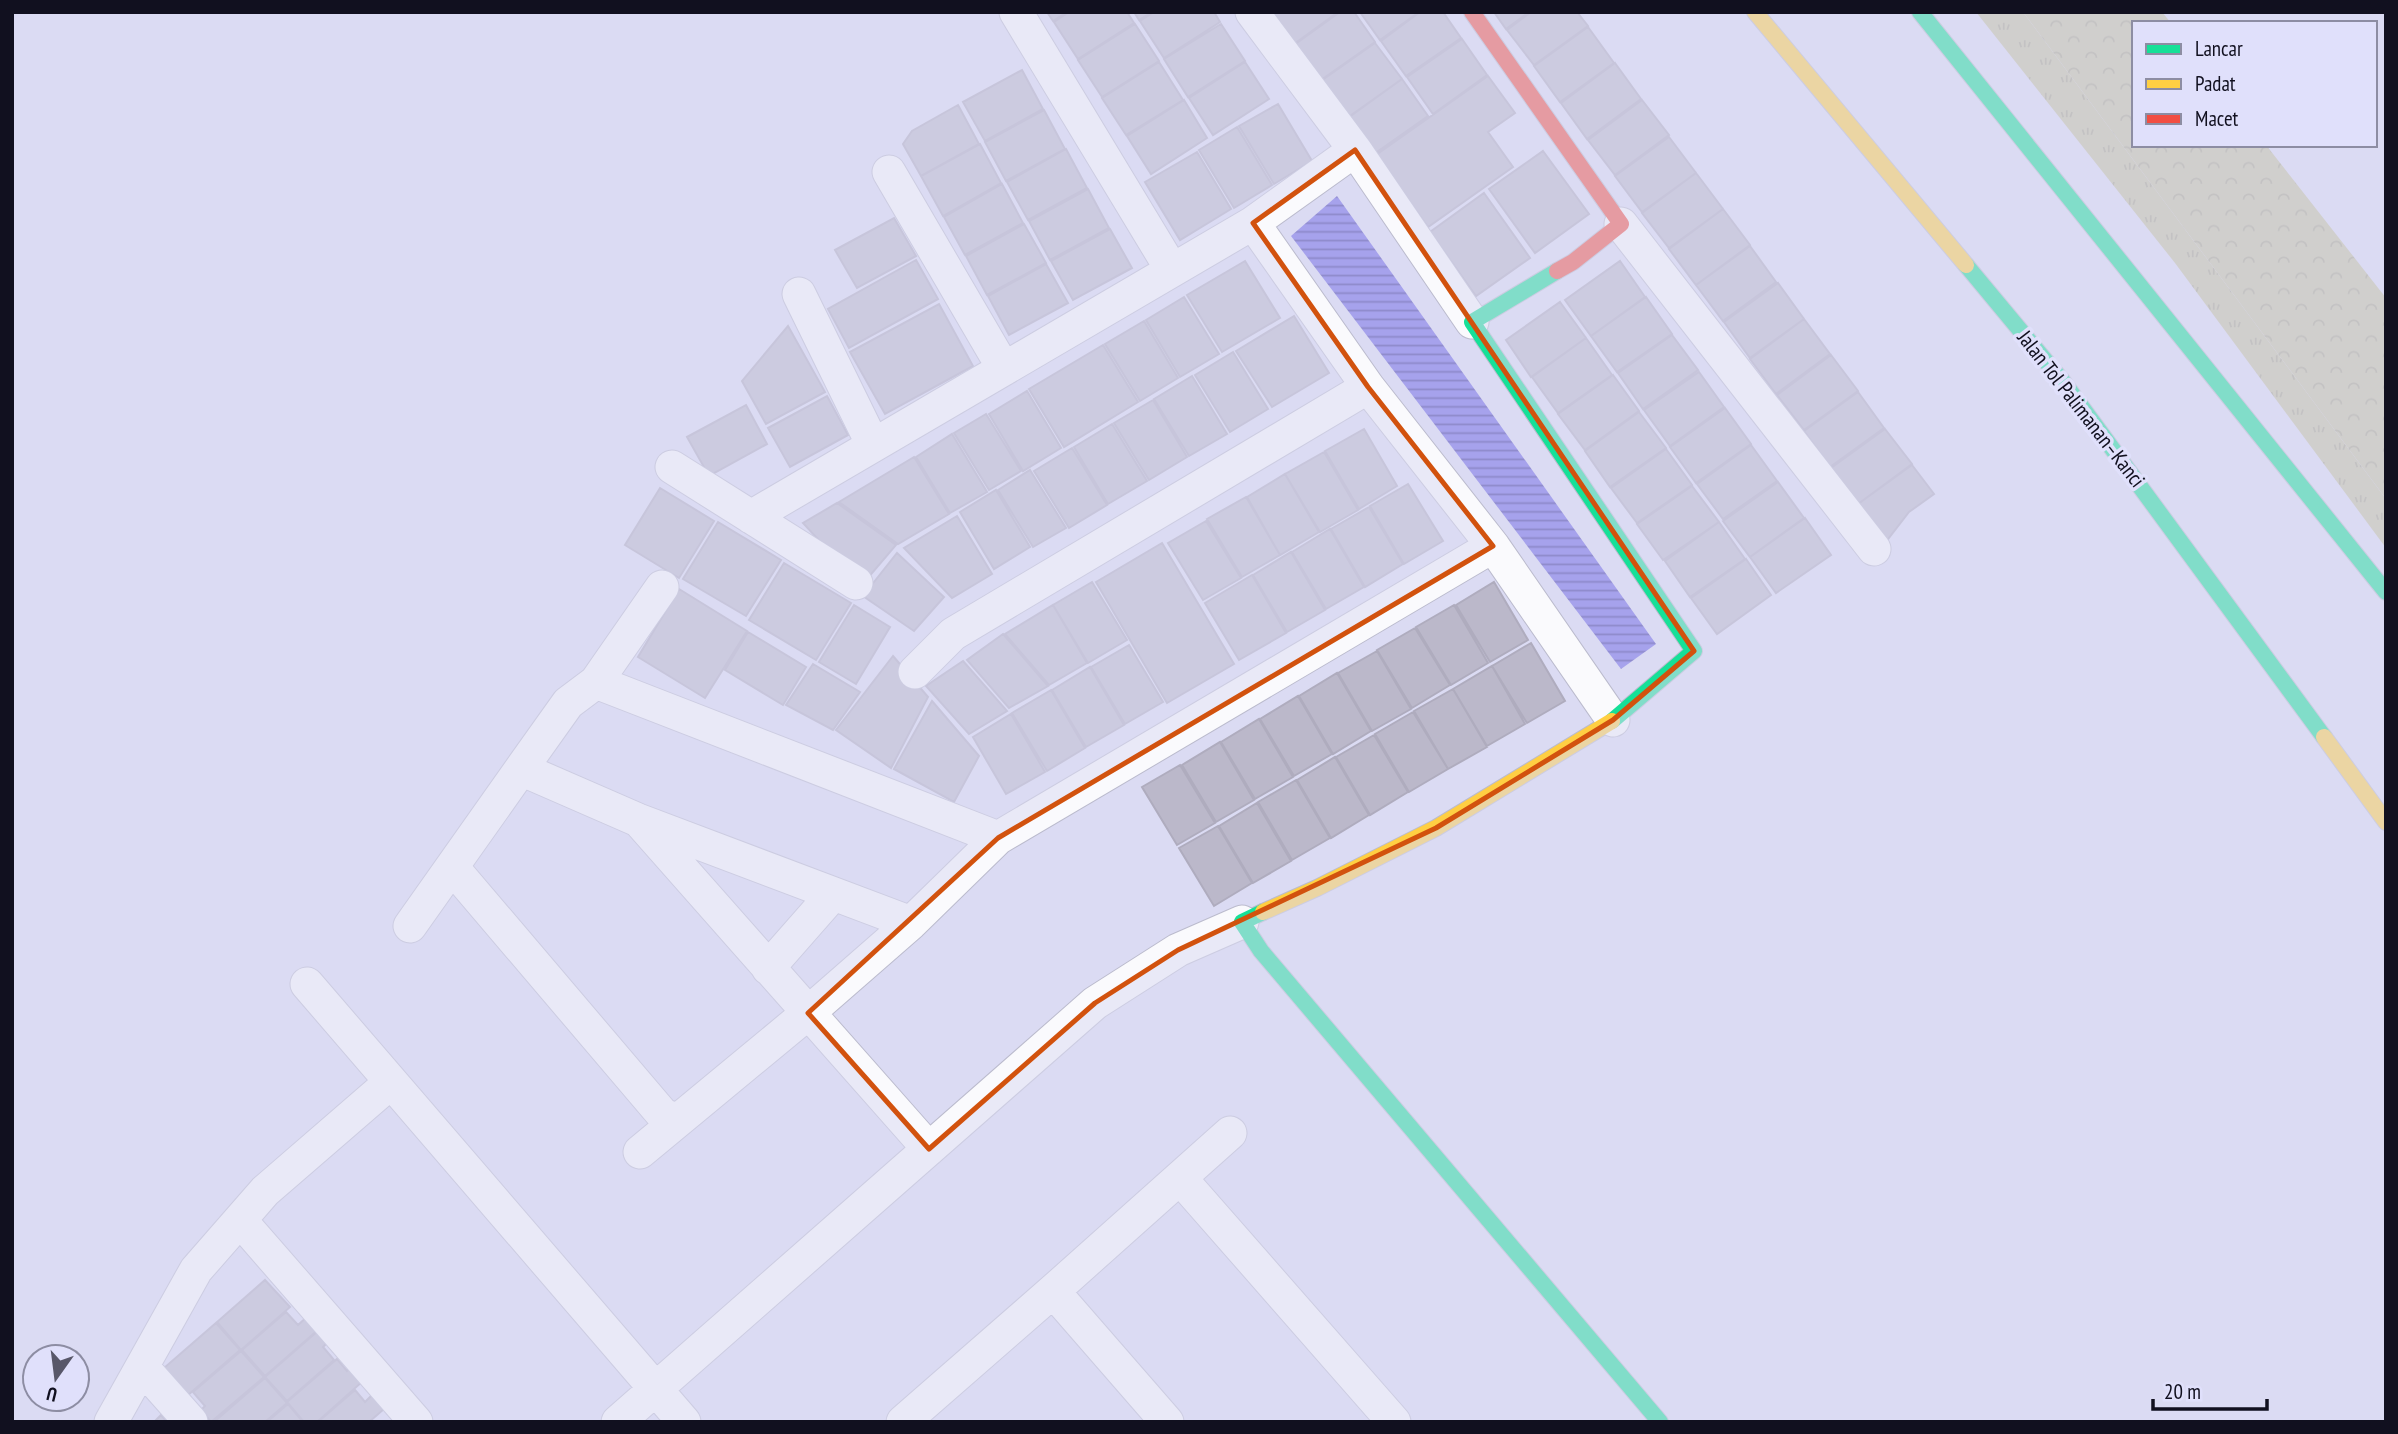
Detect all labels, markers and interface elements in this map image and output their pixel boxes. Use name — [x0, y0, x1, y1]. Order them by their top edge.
legend — [2132, 21, 2377, 147]
text: Lancar — [2195, 35, 2243, 62]
text: Padat — [2195, 70, 2236, 97]
text: Macet — [2195, 105, 2239, 132]
street label: Jalan Tol Palimanan–Kanci — [2011, 324, 2151, 493]
north arrow — [21, 1343, 91, 1413]
scale bar — [2153, 1368, 2267, 1412]
text: 20 m — [2164, 1378, 2201, 1405]
text: U — [44, 1382, 60, 1407]

